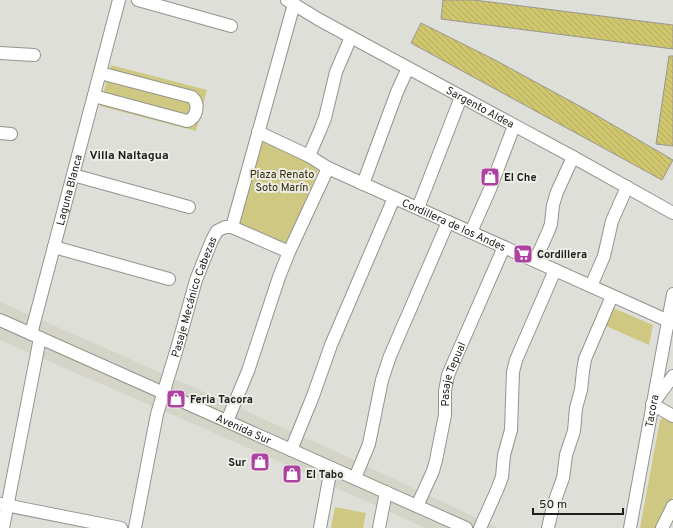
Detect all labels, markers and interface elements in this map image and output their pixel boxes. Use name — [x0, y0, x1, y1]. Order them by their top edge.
street label: Sargento Aldea — [443, 84, 517, 132]
district label: Villa Naltagua — [89, 148, 169, 164]
street label: Laguna Blanca — [54, 153, 86, 227]
shop icon: El Che — [479, 166, 501, 188]
park label: Plaza Renato Soto Marín — [250, 168, 314, 195]
place label: El Che — [504, 171, 537, 185]
street label: Cordillera de los Andes — [399, 196, 508, 255]
street label: Pasaje Mecánico Cabezas — [169, 234, 221, 359]
supermarket icon: Cordillera — [512, 243, 534, 265]
place label: Cordillera — [537, 248, 587, 262]
street label: Pasaje Tepual — [439, 340, 470, 406]
shop icon: Feria Tacora — [165, 388, 187, 410]
place label: Feria Tacora — [190, 393, 253, 407]
street label: Tacora — [643, 393, 662, 429]
street label: Avenida Sur — [213, 411, 274, 449]
shop icon: Sur — [249, 451, 271, 473]
place label: Sur — [228, 456, 246, 470]
shop icon: El Tabo — [281, 463, 303, 485]
place label: El Tabo — [306, 468, 344, 482]
scale bar — [533, 490, 623, 516]
text: 50 m — [539, 497, 567, 513]

